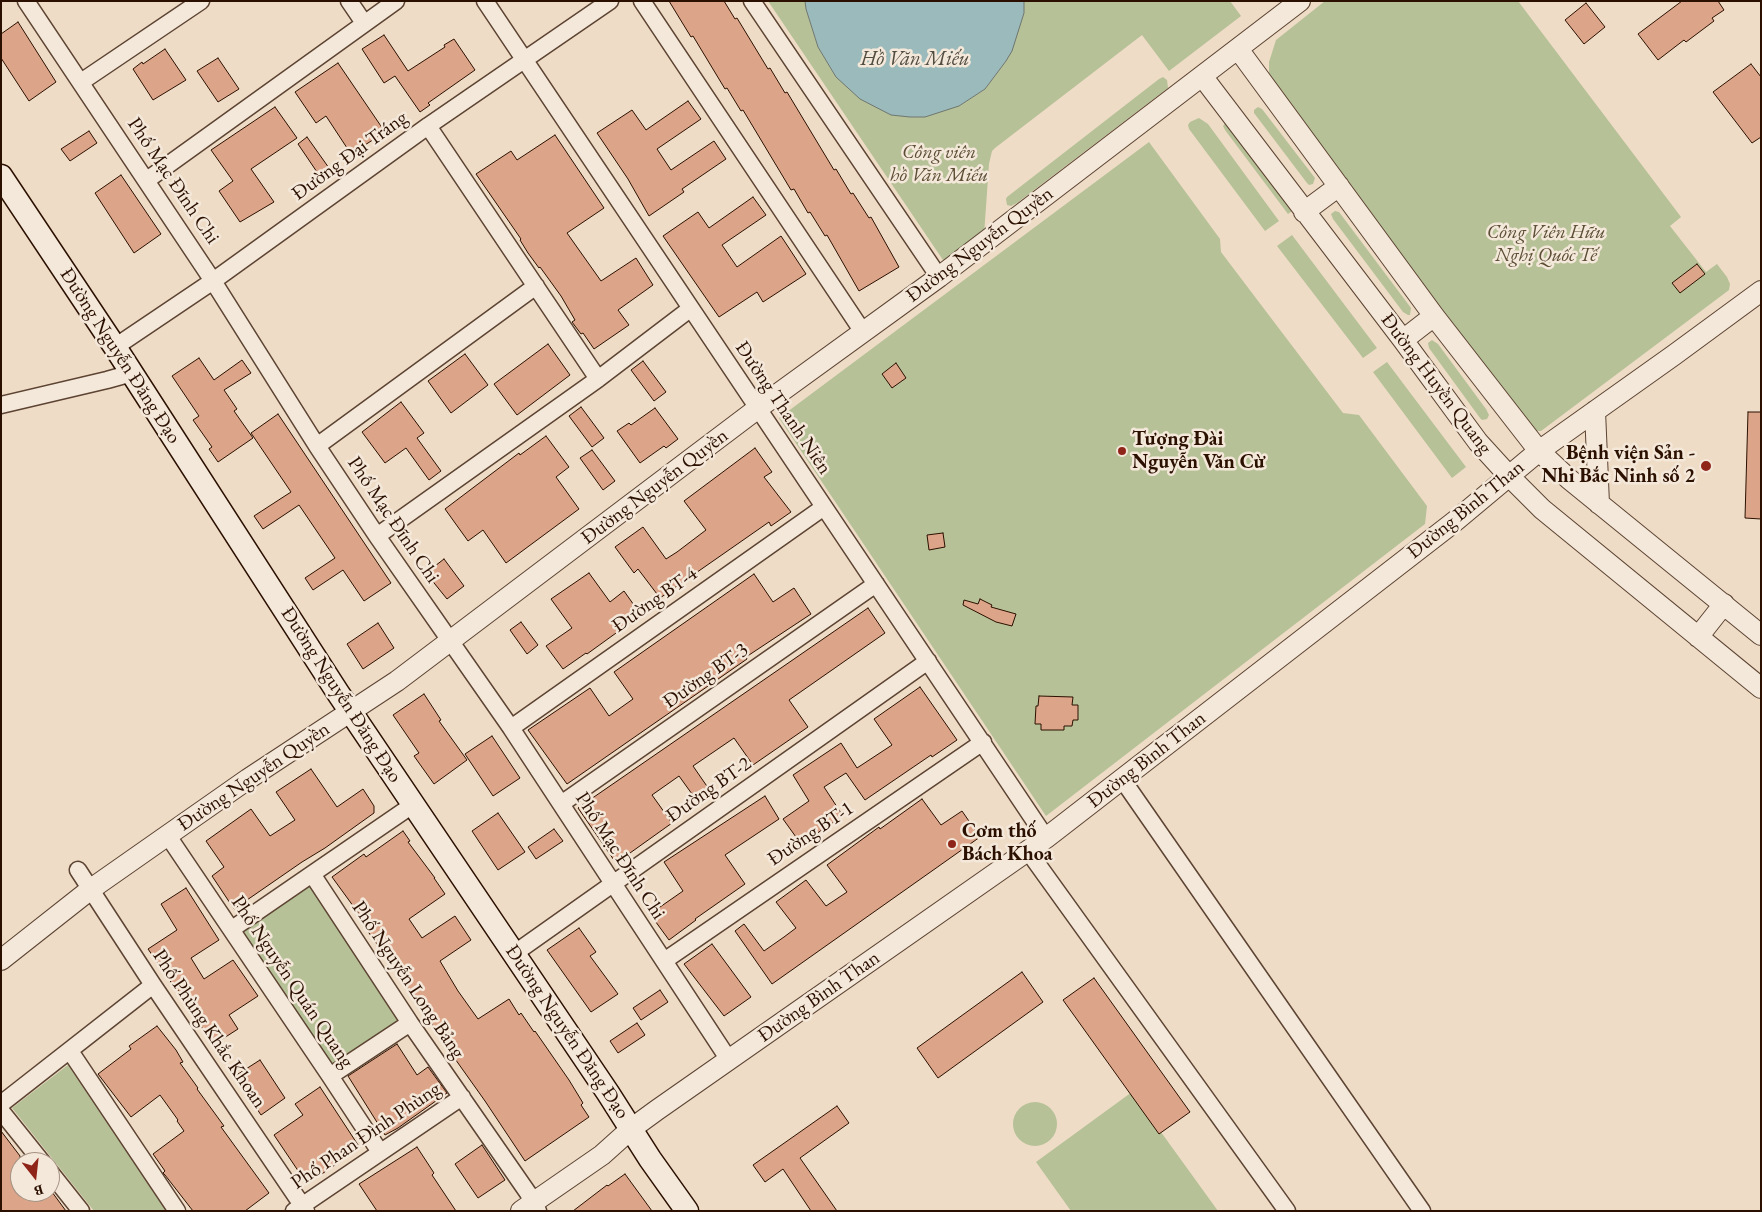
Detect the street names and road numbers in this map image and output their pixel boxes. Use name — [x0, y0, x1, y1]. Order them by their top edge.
street label: Đường Đại Tráng — [288, 106, 412, 206]
street label: Phố Mạc Đĩnh Chi — [122, 113, 224, 249]
street label: Đường Nguyễn Quyền — [902, 182, 1058, 308]
street label: Đường Nguyễn Đăng Đạo — [54, 264, 186, 448]
street label: Đường Huyền Quang — [1375, 309, 1497, 459]
street label: Đường Thanh Niên — [730, 337, 836, 479]
street label: Đường Nguyễn Quyền — [577, 424, 733, 550]
street label: Phố Mạc Đĩnh Chi — [342, 452, 444, 588]
street label: Đường Bình Than — [1403, 456, 1529, 564]
street label: Đường BT-4 — [608, 562, 702, 638]
street label: Đường Nguyễn Đăng Đạo — [275, 603, 407, 787]
street label: Đường BT-3 — [659, 638, 753, 714]
street label: Đường Bình Than — [1083, 706, 1211, 814]
street label: Đường Nguyễn Quyền — [174, 717, 334, 837]
street label: Đường BT-2 — [662, 752, 756, 828]
street label: Phố Mạc Đĩnh Chi — [570, 788, 670, 924]
street label: Đường BT-1 — [764, 797, 858, 871]
street label: Phố Nguyễn Quán Quang — [225, 891, 359, 1073]
street label: Phố Nguyễn Long Bảng — [346, 897, 470, 1063]
street label: Đường Nguyễn Đăng Đạo — [500, 940, 634, 1124]
street label: Phố Phùng Khắc Khoan — [147, 945, 271, 1113]
street label: Đường Bình Than — [753, 946, 885, 1048]
street label: Phố Phan Đình Phùng — [287, 1077, 445, 1195]

